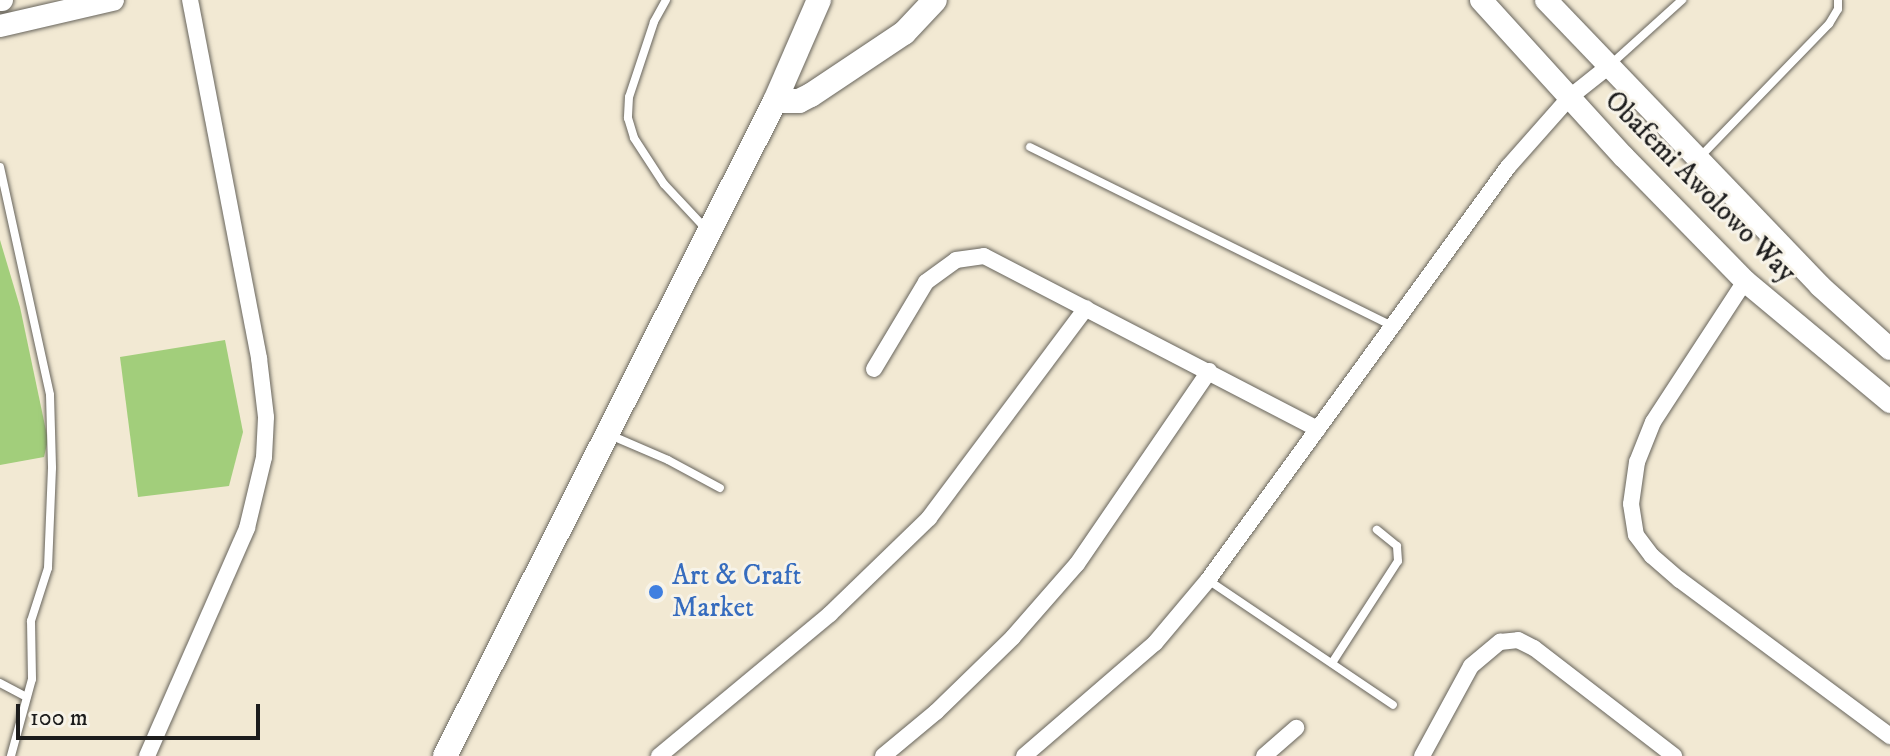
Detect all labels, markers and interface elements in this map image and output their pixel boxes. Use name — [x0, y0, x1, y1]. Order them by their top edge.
street label: Obafemi Awolowo Way — [1597, 84, 1803, 290]
place label: Art & Craft Market — [672, 559, 801, 625]
marker: Art & Craft Market — [647, 583, 665, 601]
scale bar — [20, 688, 264, 738]
text: 100 m — [30, 703, 88, 733]

